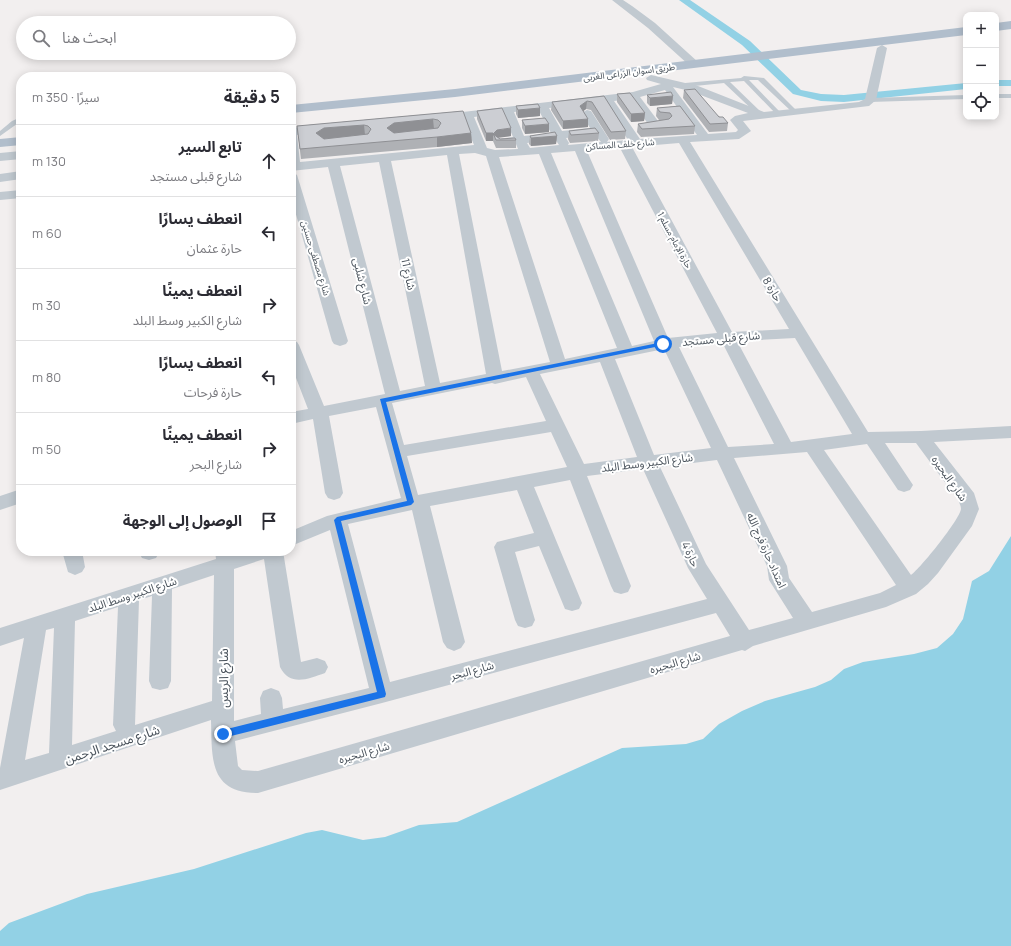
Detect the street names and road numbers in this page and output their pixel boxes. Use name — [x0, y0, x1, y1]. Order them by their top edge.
street label: طريق اسوان الزراعى الغربى — [582, 60, 676, 84]
street label: شارع خلف المساكن — [585, 135, 655, 154]
street label: حارة الإمام مسلم 1 — [654, 209, 695, 271]
street label: شارع مصطفى حسنين — [297, 219, 334, 297]
street label: شارع شلبى — [349, 256, 376, 306]
street label: شارع 11 — [397, 257, 420, 292]
street label: حارة 8 — [760, 274, 786, 305]
street label: شارع قبلى مستجد — [681, 327, 761, 350]
street label: شارع الكبير وسط البلد — [600, 449, 694, 476]
street label: شارع البحيره — [928, 452, 971, 505]
street label: امتداد حارة فرج الله — [743, 510, 790, 590]
street label: حارة 4 — [679, 539, 704, 570]
street label: شارع الكبير وسط البلد — [86, 572, 179, 616]
street label: شارع البحيره — [648, 647, 703, 677]
street label: شارع الريس — [214, 648, 234, 708]
street label: شارع البحر — [448, 657, 496, 684]
street label: شارع مسجد الرحمن — [62, 720, 163, 770]
street label: شارع البحيره — [337, 737, 392, 767]

